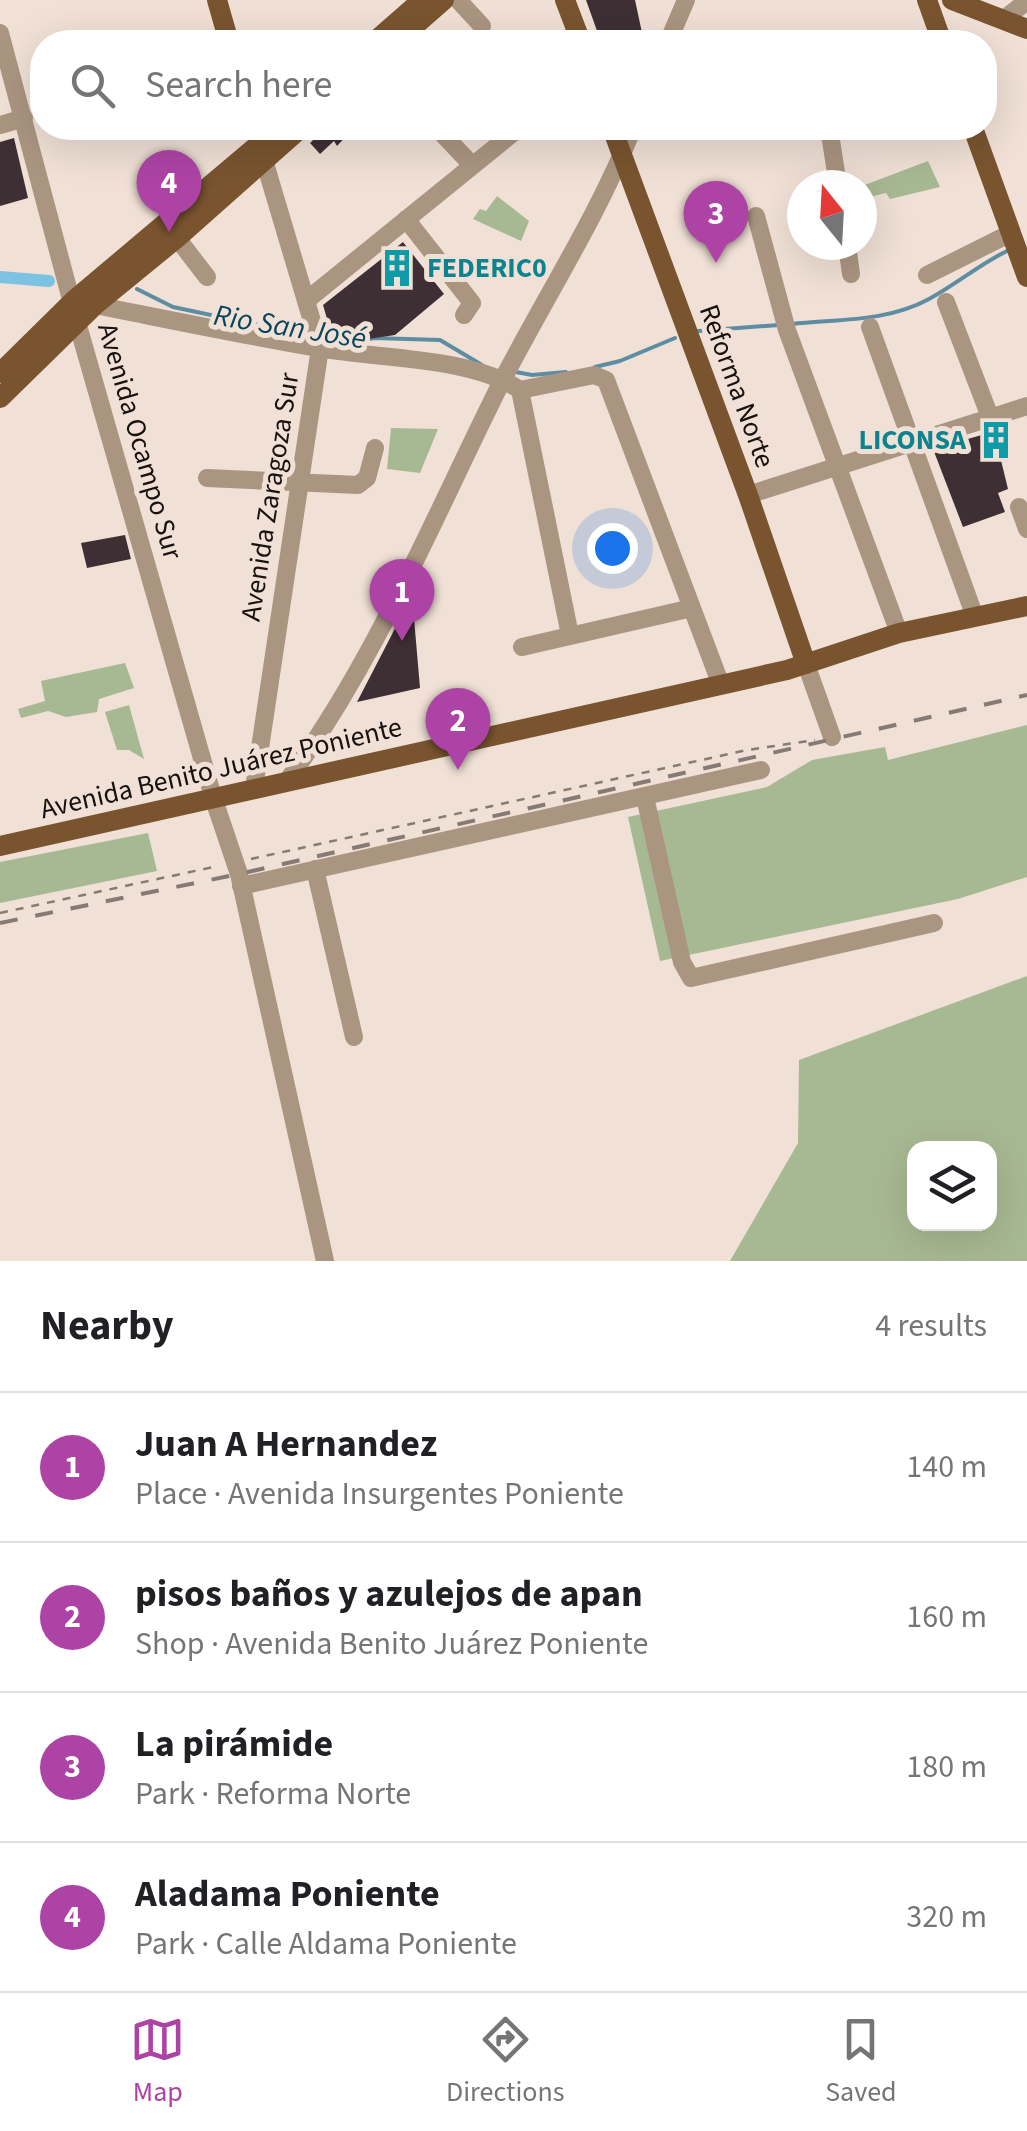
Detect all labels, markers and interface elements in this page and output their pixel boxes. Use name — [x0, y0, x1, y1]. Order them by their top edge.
search box — [30, 30, 997, 140]
icon: search — [65, 58, 120, 113]
text: Search here — [145, 58, 332, 112]
pin: 4 — [136, 150, 202, 232]
north arrow — [787, 170, 877, 260]
pin: 3 — [684, 180, 748, 263]
building icon: FEDERIC0 — [376, 247, 418, 289]
place label: FEDERIC0 — [427, 248, 547, 288]
water label: Rio San José — [211, 294, 370, 360]
street label: Reforma Norte — [689, 299, 785, 473]
street label: Avenida Ocampo Sur — [87, 318, 193, 564]
street label: Avenida Zaragoza Sur — [231, 370, 309, 624]
building icon: LICONSA — [975, 419, 1017, 461]
place label: LICONSA — [858, 420, 967, 460]
your location — [587, 523, 638, 574]
pin: 1 — [370, 558, 434, 641]
pin: 2 — [426, 688, 490, 770]
street label: Avenida Benito Juárez Poniente — [36, 707, 406, 829]
map controls — [907, 1141, 997, 1231]
button: layers — [907, 1141, 997, 1231]
text: Nearby — [40, 1296, 174, 1356]
text: 4 results — [875, 1303, 987, 1349]
text: Juan A Hernandez — [135, 1417, 437, 1471]
text: 1 — [64, 1444, 81, 1490]
text: 140 m — [906, 1444, 987, 1490]
text: Place · Avenida Insurgentes Poniente — [135, 1471, 624, 1517]
text: pisos baños y azulejos de apan — [135, 1567, 643, 1621]
text: 2 — [64, 1594, 81, 1640]
text: 160 m — [906, 1594, 987, 1640]
text: Shop · Avenida Benito Juárez Poniente — [135, 1621, 648, 1667]
text: La pirámide — [135, 1717, 333, 1771]
text: 3 — [64, 1744, 81, 1790]
text: 180 m — [906, 1744, 987, 1790]
text: Park · Reforma Norte — [135, 1771, 411, 1817]
text: Aladama Poniente — [135, 1867, 440, 1921]
text: 4 — [64, 1894, 81, 1940]
text: 320 m — [906, 1894, 987, 1940]
text: Park · Calle Aldama Poniente — [135, 1921, 517, 1967]
tab: Map — [130, 2012, 185, 2112]
tab: Directions — [446, 2012, 565, 2112]
tab: Saved — [825, 2012, 897, 2112]

